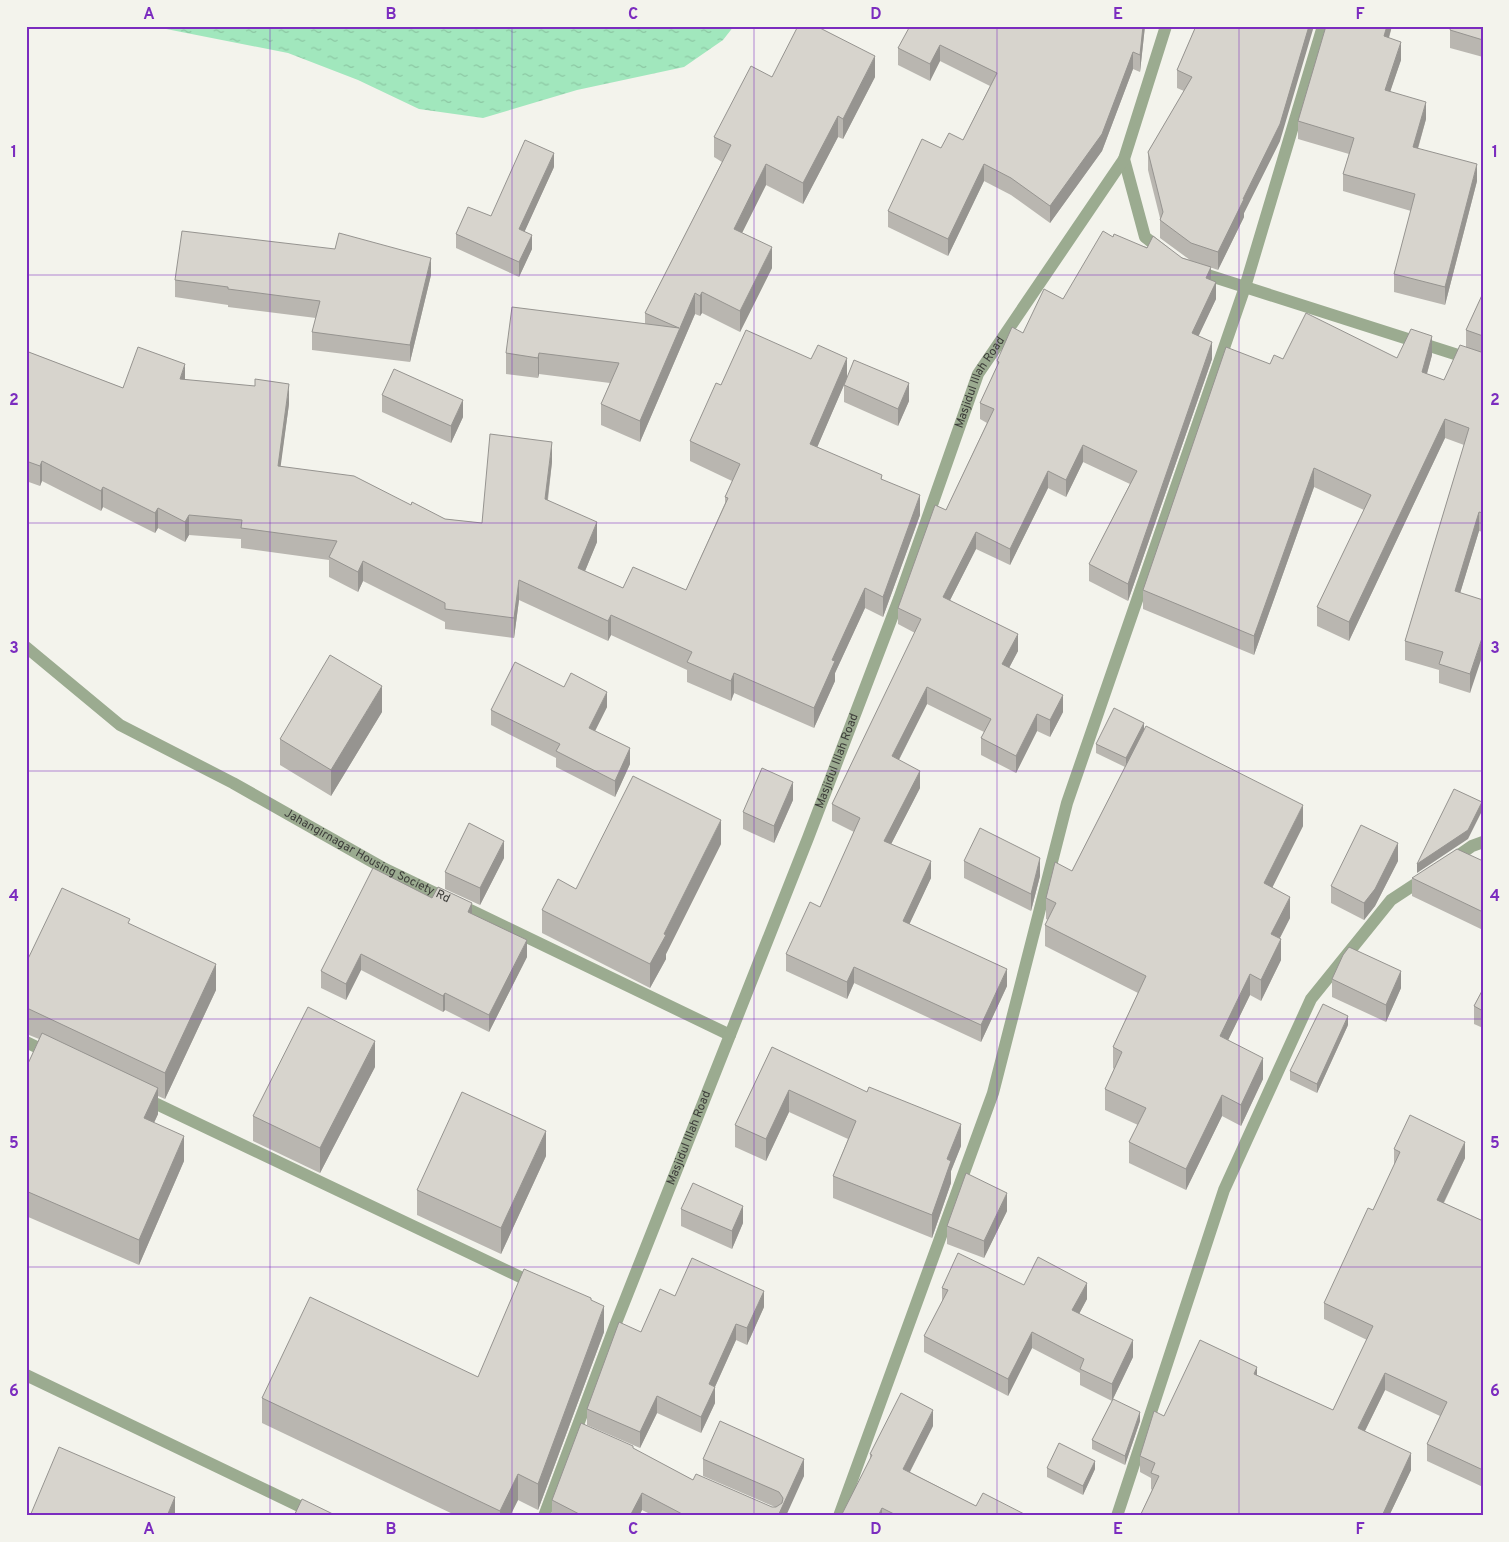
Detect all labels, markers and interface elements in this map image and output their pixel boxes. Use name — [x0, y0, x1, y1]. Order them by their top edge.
text: A — [143, 5, 155, 25]
text: B — [385, 5, 397, 25]
text: C — [628, 5, 638, 25]
text: D — [870, 5, 882, 25]
text: E — [1113, 5, 1123, 25]
text: F — [1355, 5, 1365, 25]
text: 1 — [11, 143, 17, 163]
text: 1 — [1492, 143, 1498, 163]
street label: Masjidul Illah Road — [952, 334, 1009, 430]
text: 2 — [9, 391, 19, 411]
text: 2 — [1490, 391, 1500, 411]
text: 3 — [9, 639, 19, 659]
text: 3 — [1490, 639, 1500, 659]
street label: Masjidul Illah Road — [812, 711, 863, 811]
street label: Jahangirnagar Housing Society Rd — [281, 805, 453, 907]
text: 4 — [9, 887, 19, 907]
text: 4 — [1490, 887, 1500, 907]
street label: Masjidul Illah Road — [663, 1088, 715, 1188]
text: 5 — [9, 1134, 19, 1154]
text: 5 — [1490, 1134, 1500, 1154]
text: 6 — [9, 1382, 19, 1402]
text: 6 — [1490, 1382, 1500, 1402]
text: A — [143, 1520, 155, 1540]
text: B — [385, 1520, 397, 1540]
text: C — [628, 1520, 638, 1540]
text: D — [870, 1520, 882, 1540]
text: E — [1113, 1520, 1123, 1540]
text: F — [1355, 1520, 1365, 1540]

